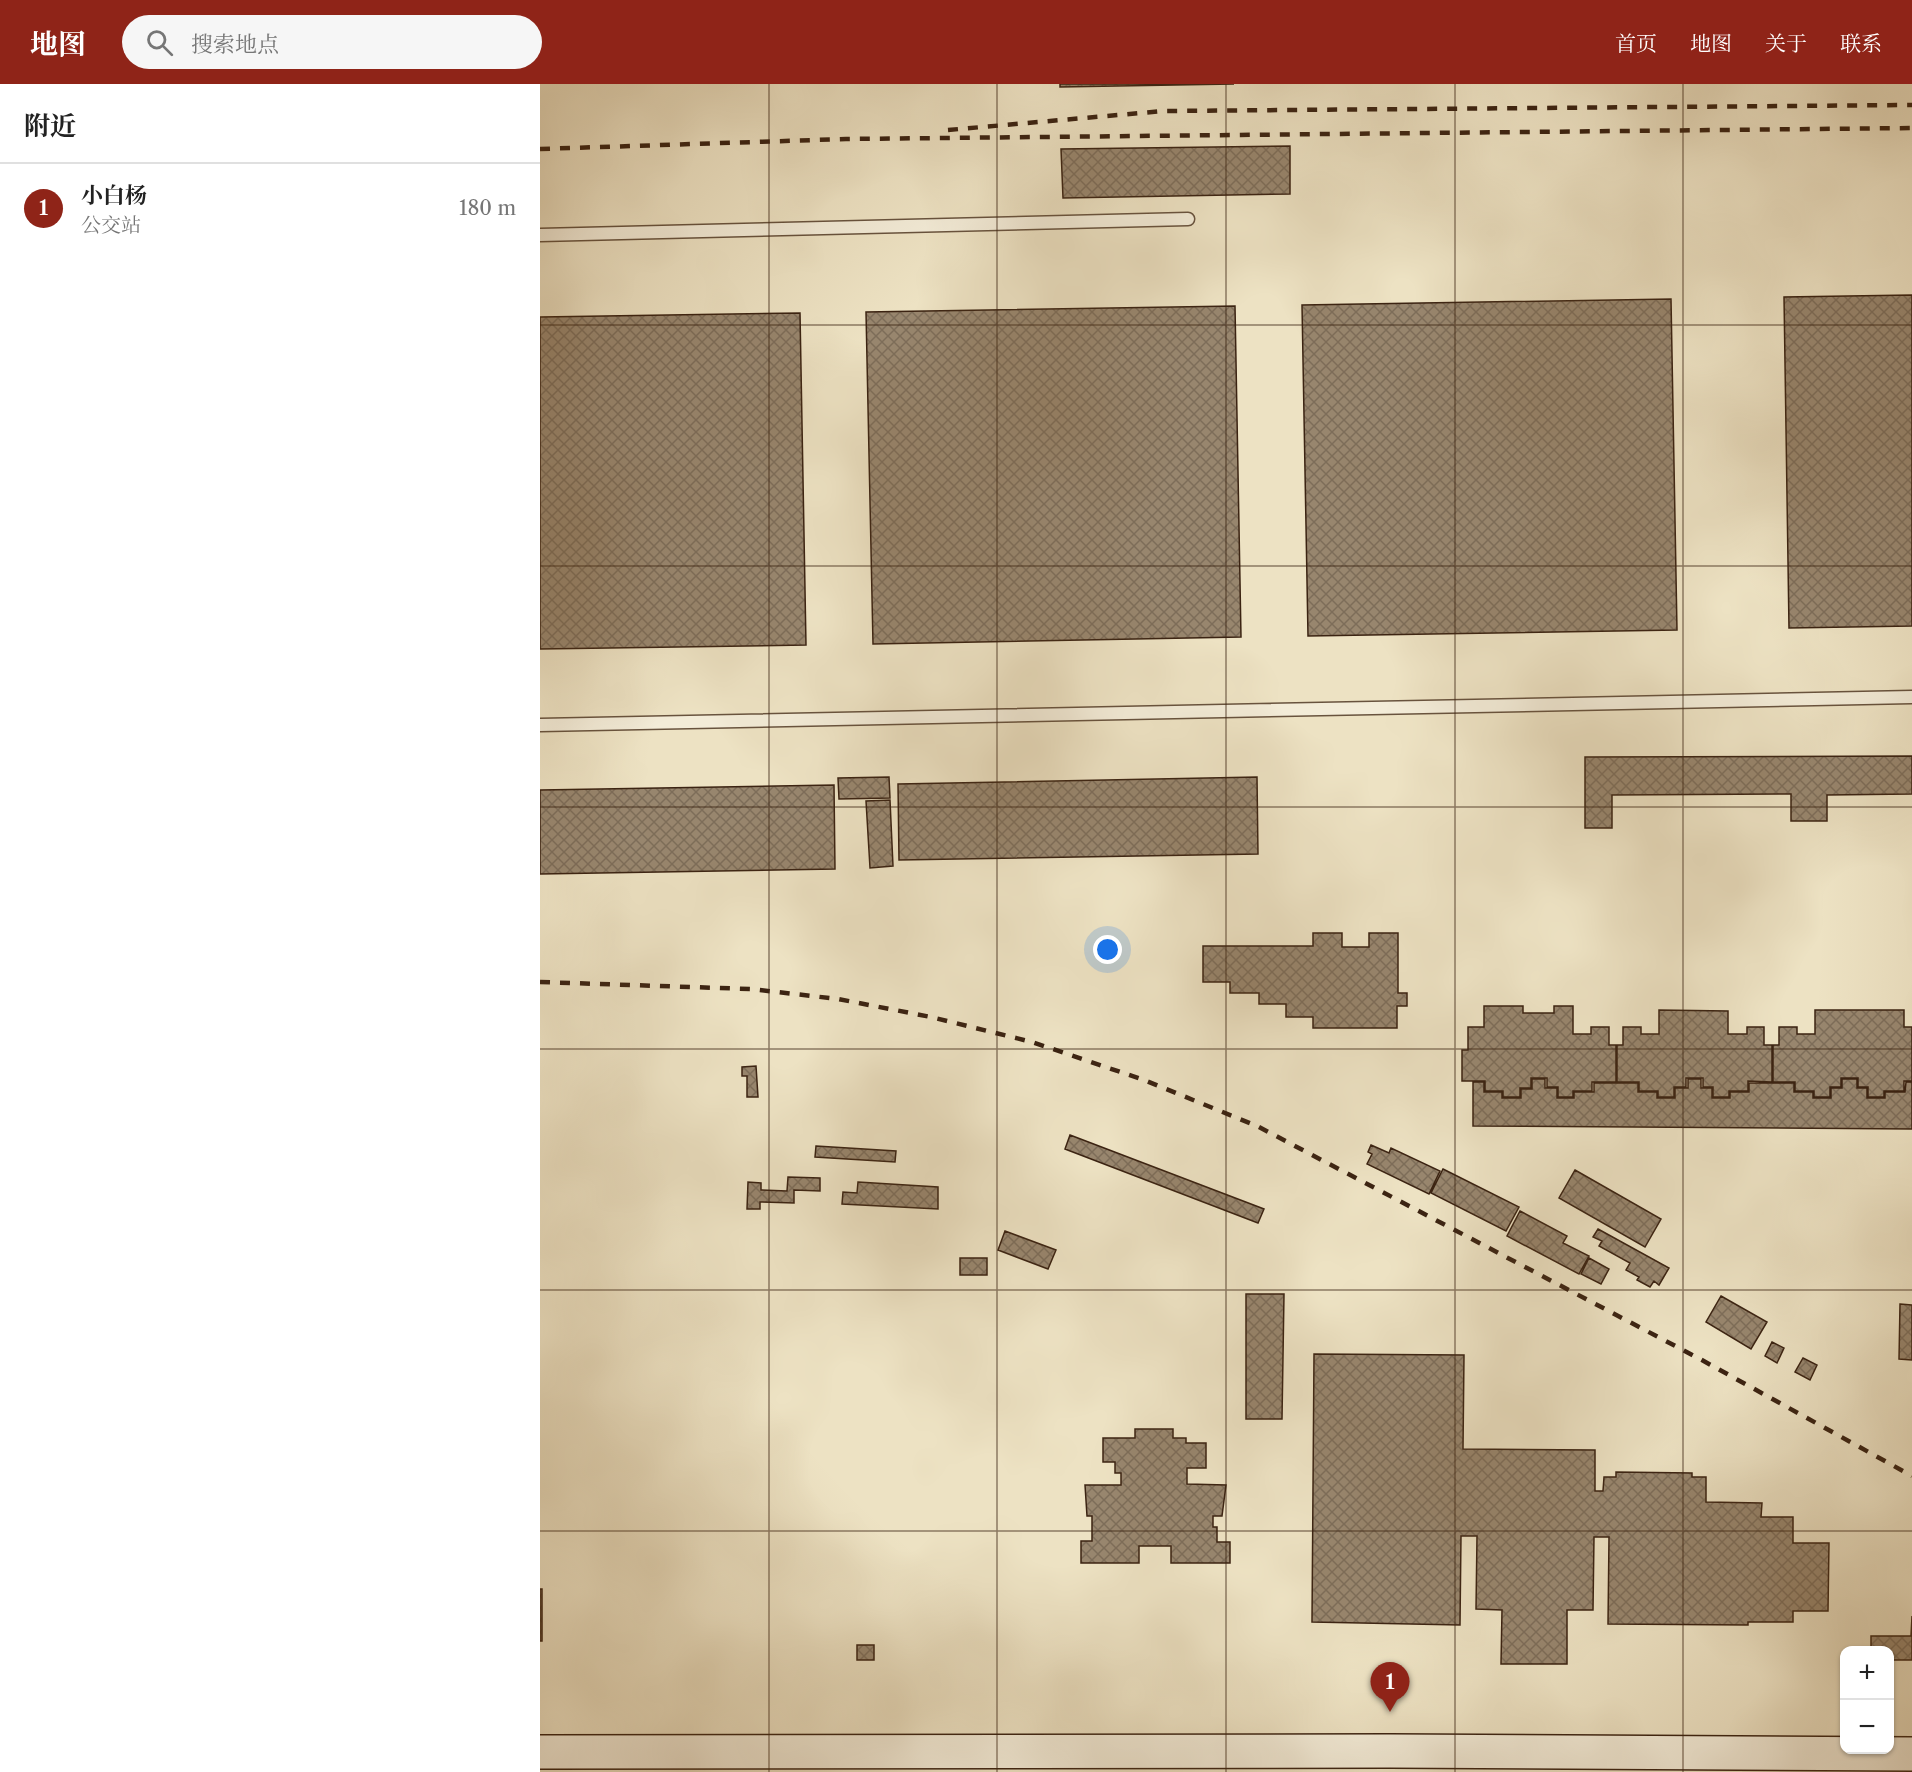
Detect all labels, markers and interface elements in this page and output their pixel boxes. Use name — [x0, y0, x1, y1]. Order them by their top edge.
search box — [122, 15, 542, 69]
icon: search — [143, 26, 176, 59]
text: 地图 — [30, 27, 86, 61]
text: 搜索地点 — [191, 31, 279, 58]
text: 首页 — [1615, 31, 1657, 56]
text: 地图 — [1690, 31, 1732, 56]
text: 关于 — [1765, 31, 1807, 56]
text: 联系 — [1840, 31, 1882, 56]
text: 附近 — [24, 110, 76, 142]
text: 小白杨 — [81, 182, 147, 209]
text: 1 — [39, 196, 48, 220]
text: 180 m — [459, 196, 516, 220]
text: 公交站 — [81, 213, 141, 237]
your location — [1093, 935, 1122, 964]
map controls — [1840, 1646, 1894, 1754]
button: + — [1840, 1646, 1894, 1700]
pin: 1 — [1370, 1662, 1410, 1712]
button: − — [1840, 1700, 1894, 1754]

